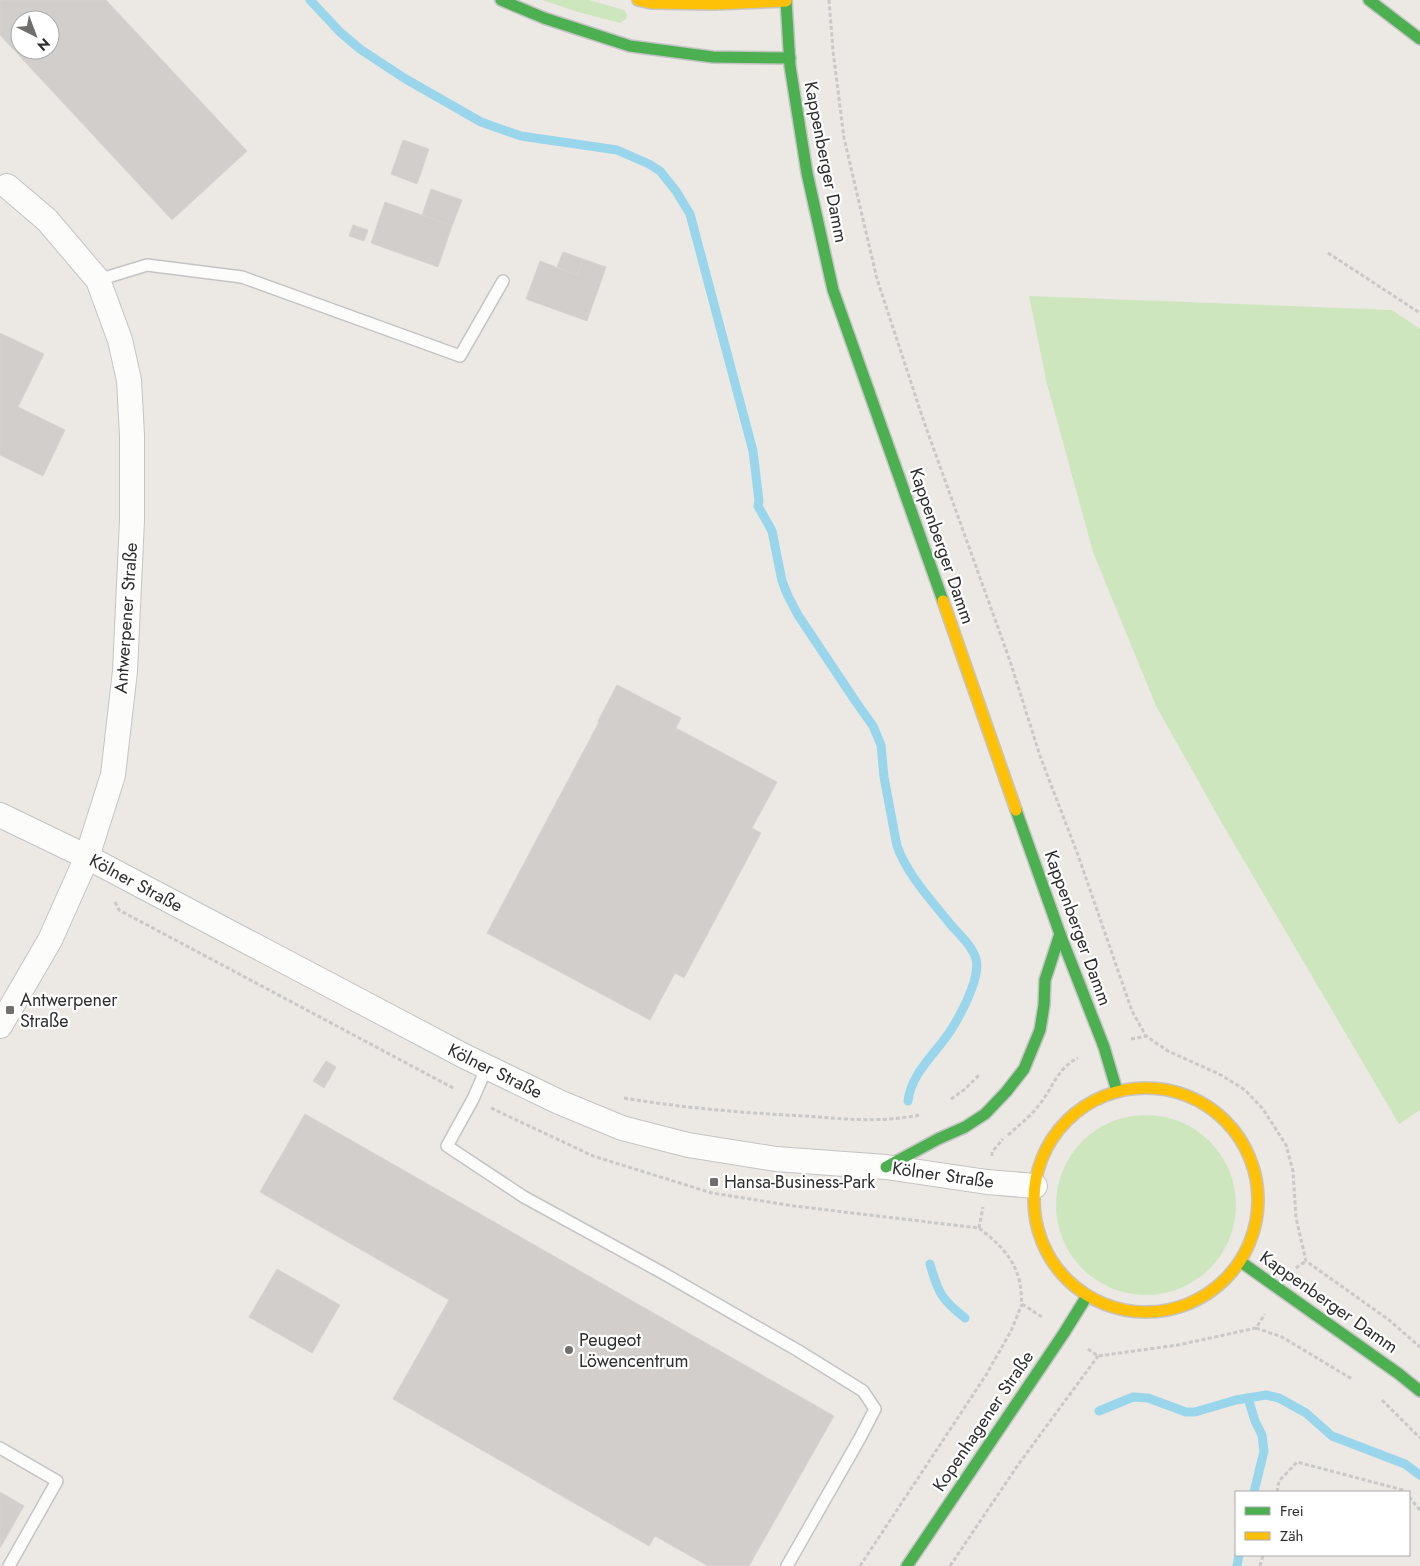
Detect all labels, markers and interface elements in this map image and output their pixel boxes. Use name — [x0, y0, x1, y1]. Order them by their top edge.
north arrow — [10, 10, 60, 60]
text: N — [33, 34, 55, 56]
street label: Kappenberger Damm — [798, 79, 854, 245]
street label: Kappenberger Damm — [903, 464, 981, 628]
street label: Antwerpener Straße — [108, 542, 144, 694]
street label: Kölner Straße — [85, 847, 187, 919]
street label: Kappenberger Damm — [1038, 847, 1118, 1009]
place label: Antwerpener Straße — [20, 987, 118, 1034]
marker: Antwerpener Straße — [4, 1004, 16, 1016]
street label: Kölner Straße — [443, 1037, 547, 1105]
street label: Kölner Straße — [891, 1155, 995, 1195]
place label: Hansa-Business-Park — [724, 1169, 875, 1195]
marker: Hansa-Business-Park — [708, 1176, 720, 1188]
street label: Kappenberger Damm — [1255, 1244, 1403, 1360]
place label: Peugeot Löwencentrum — [579, 1327, 689, 1374]
marker: Peugeot Löwencentrum — [563, 1344, 575, 1356]
street label: Kopenhagener Straße — [926, 1345, 1040, 1497]
legend — [1235, 1491, 1410, 1556]
text: Frei — [1280, 1500, 1304, 1522]
text: Zäh — [1280, 1525, 1303, 1547]

